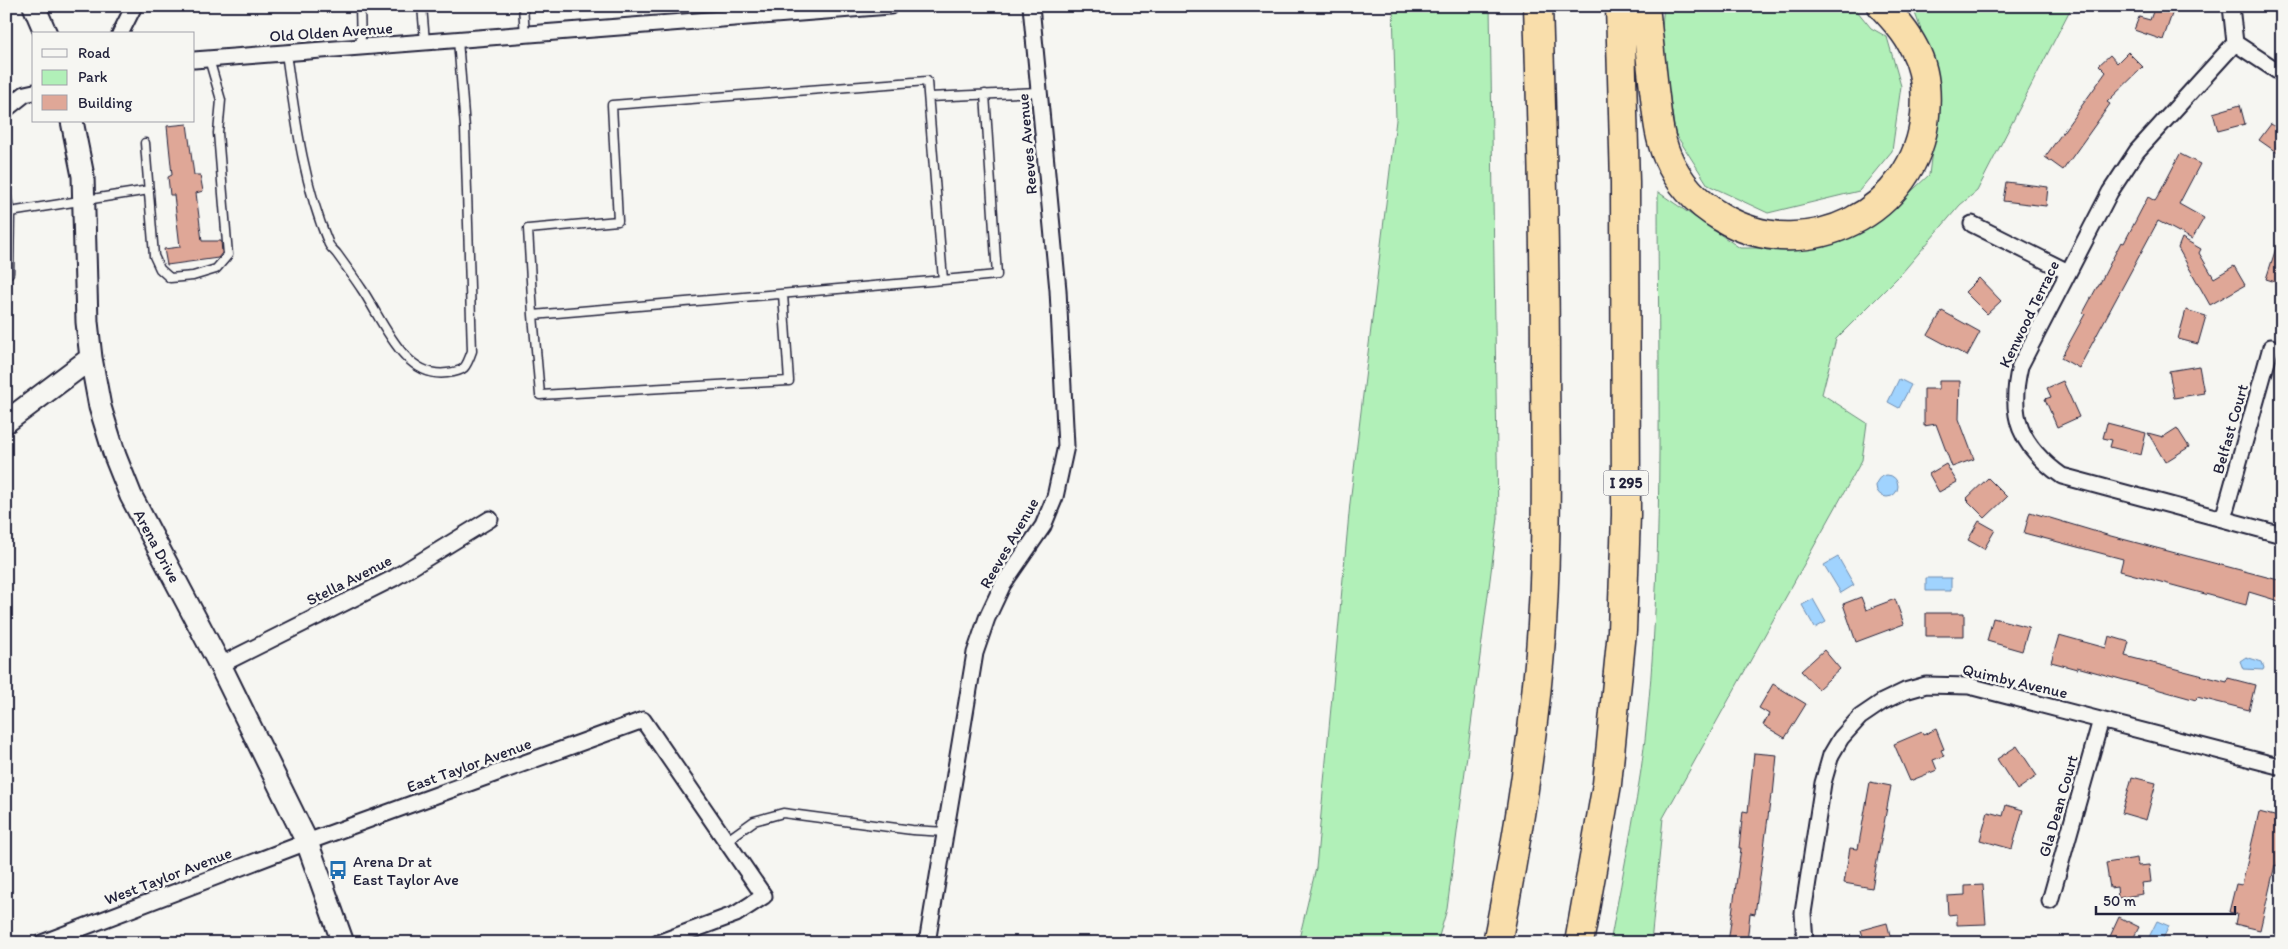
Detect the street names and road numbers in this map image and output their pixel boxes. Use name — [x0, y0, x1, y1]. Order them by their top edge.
street label: Old Olden Avenue — [269, 18, 393, 46]
street label: Reeves Avenue — [1013, 92, 1041, 195]
street label: Kenwood Terrace — [1995, 257, 2063, 371]
street label: Belfast Court — [2208, 382, 2252, 476]
road number: I 295 — [1604, 470, 1648, 496]
street label: Reeves Avenue — [975, 494, 1043, 592]
street label: Arena Drive — [130, 506, 184, 586]
street label: Stella Avenue — [303, 550, 395, 610]
street label: Quimby Avenue — [1960, 660, 2070, 702]
street label: East Taylor Avenue — [404, 734, 534, 796]
street label: Gla Dean Court — [2034, 753, 2082, 859]
street label: West Taylor Avenue — [102, 843, 235, 909]

